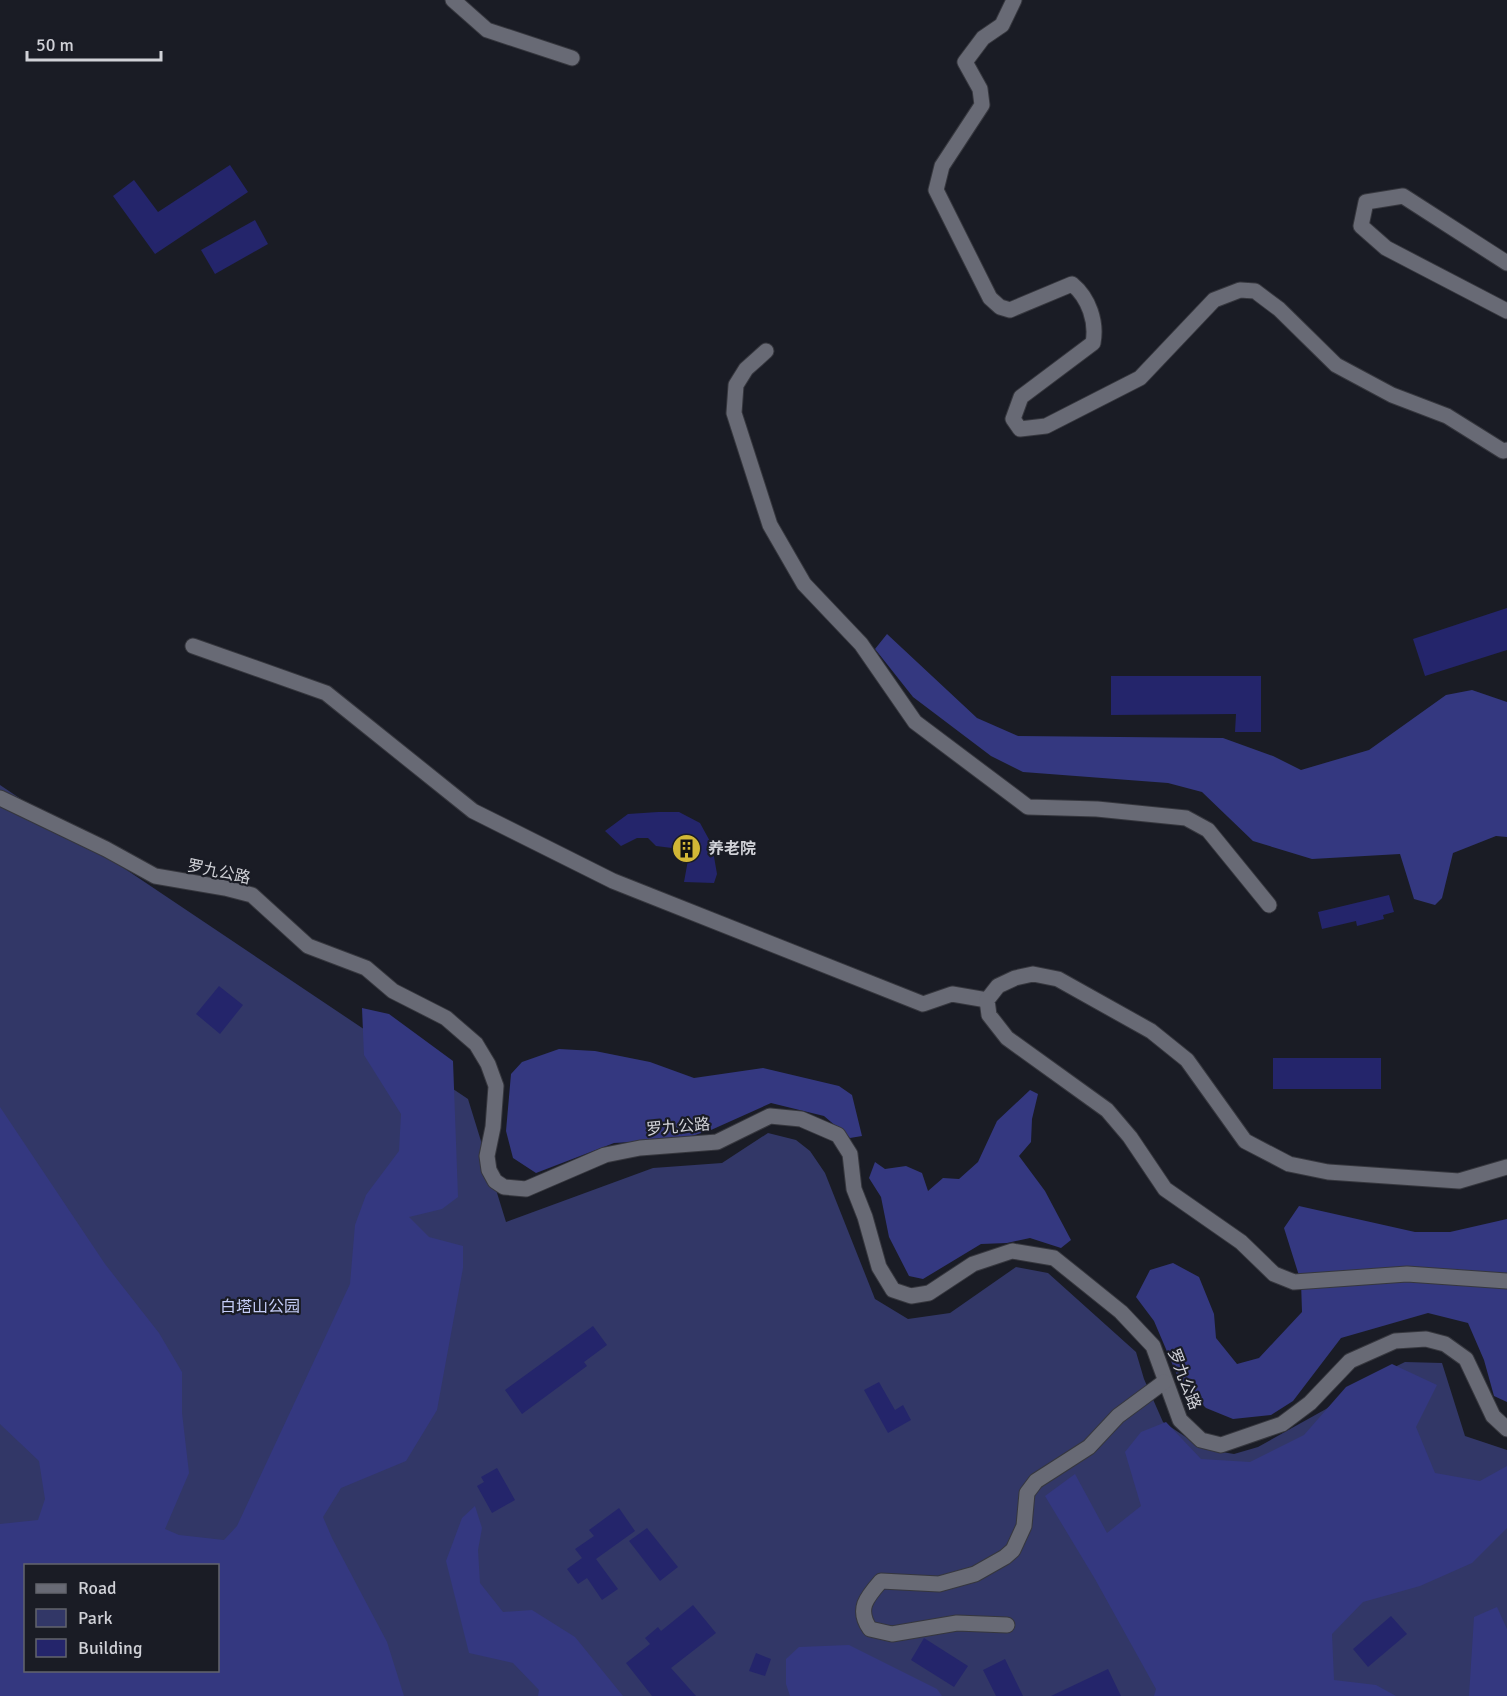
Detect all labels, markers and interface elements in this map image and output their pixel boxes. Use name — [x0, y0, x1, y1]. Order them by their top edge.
scale bar — [27, 24, 160, 62]
text: 50 m — [36, 34, 74, 56]
building icon: 养老院 — [671, 832, 703, 864]
place label: 养老院 — [708, 839, 756, 859]
street label: 罗九公路 — [185, 856, 252, 888]
street label: 罗九公路 — [645, 1114, 711, 1140]
park label: 白塔山公园 — [220, 1297, 300, 1317]
street label: 罗九公路 — [1163, 1346, 1205, 1413]
legend — [24, 1564, 219, 1672]
text: Road — [78, 1577, 117, 1599]
text: Park — [78, 1607, 113, 1629]
text: Building — [78, 1637, 142, 1659]

